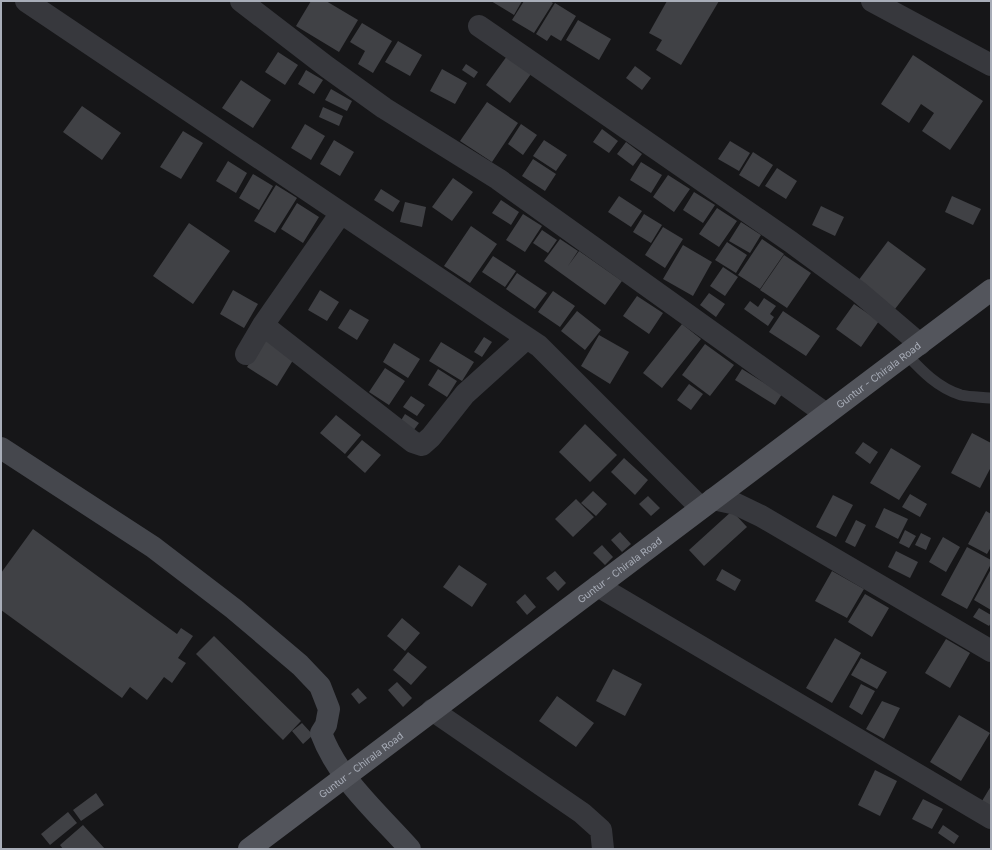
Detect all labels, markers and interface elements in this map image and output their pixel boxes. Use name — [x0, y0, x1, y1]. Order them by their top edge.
street label: Guntur - Chirala Road — [834, 339, 923, 410]
street label: Guntur - Chirala Road — [575, 534, 664, 605]
street label: Guntur - Chirala Road — [316, 729, 405, 800]

